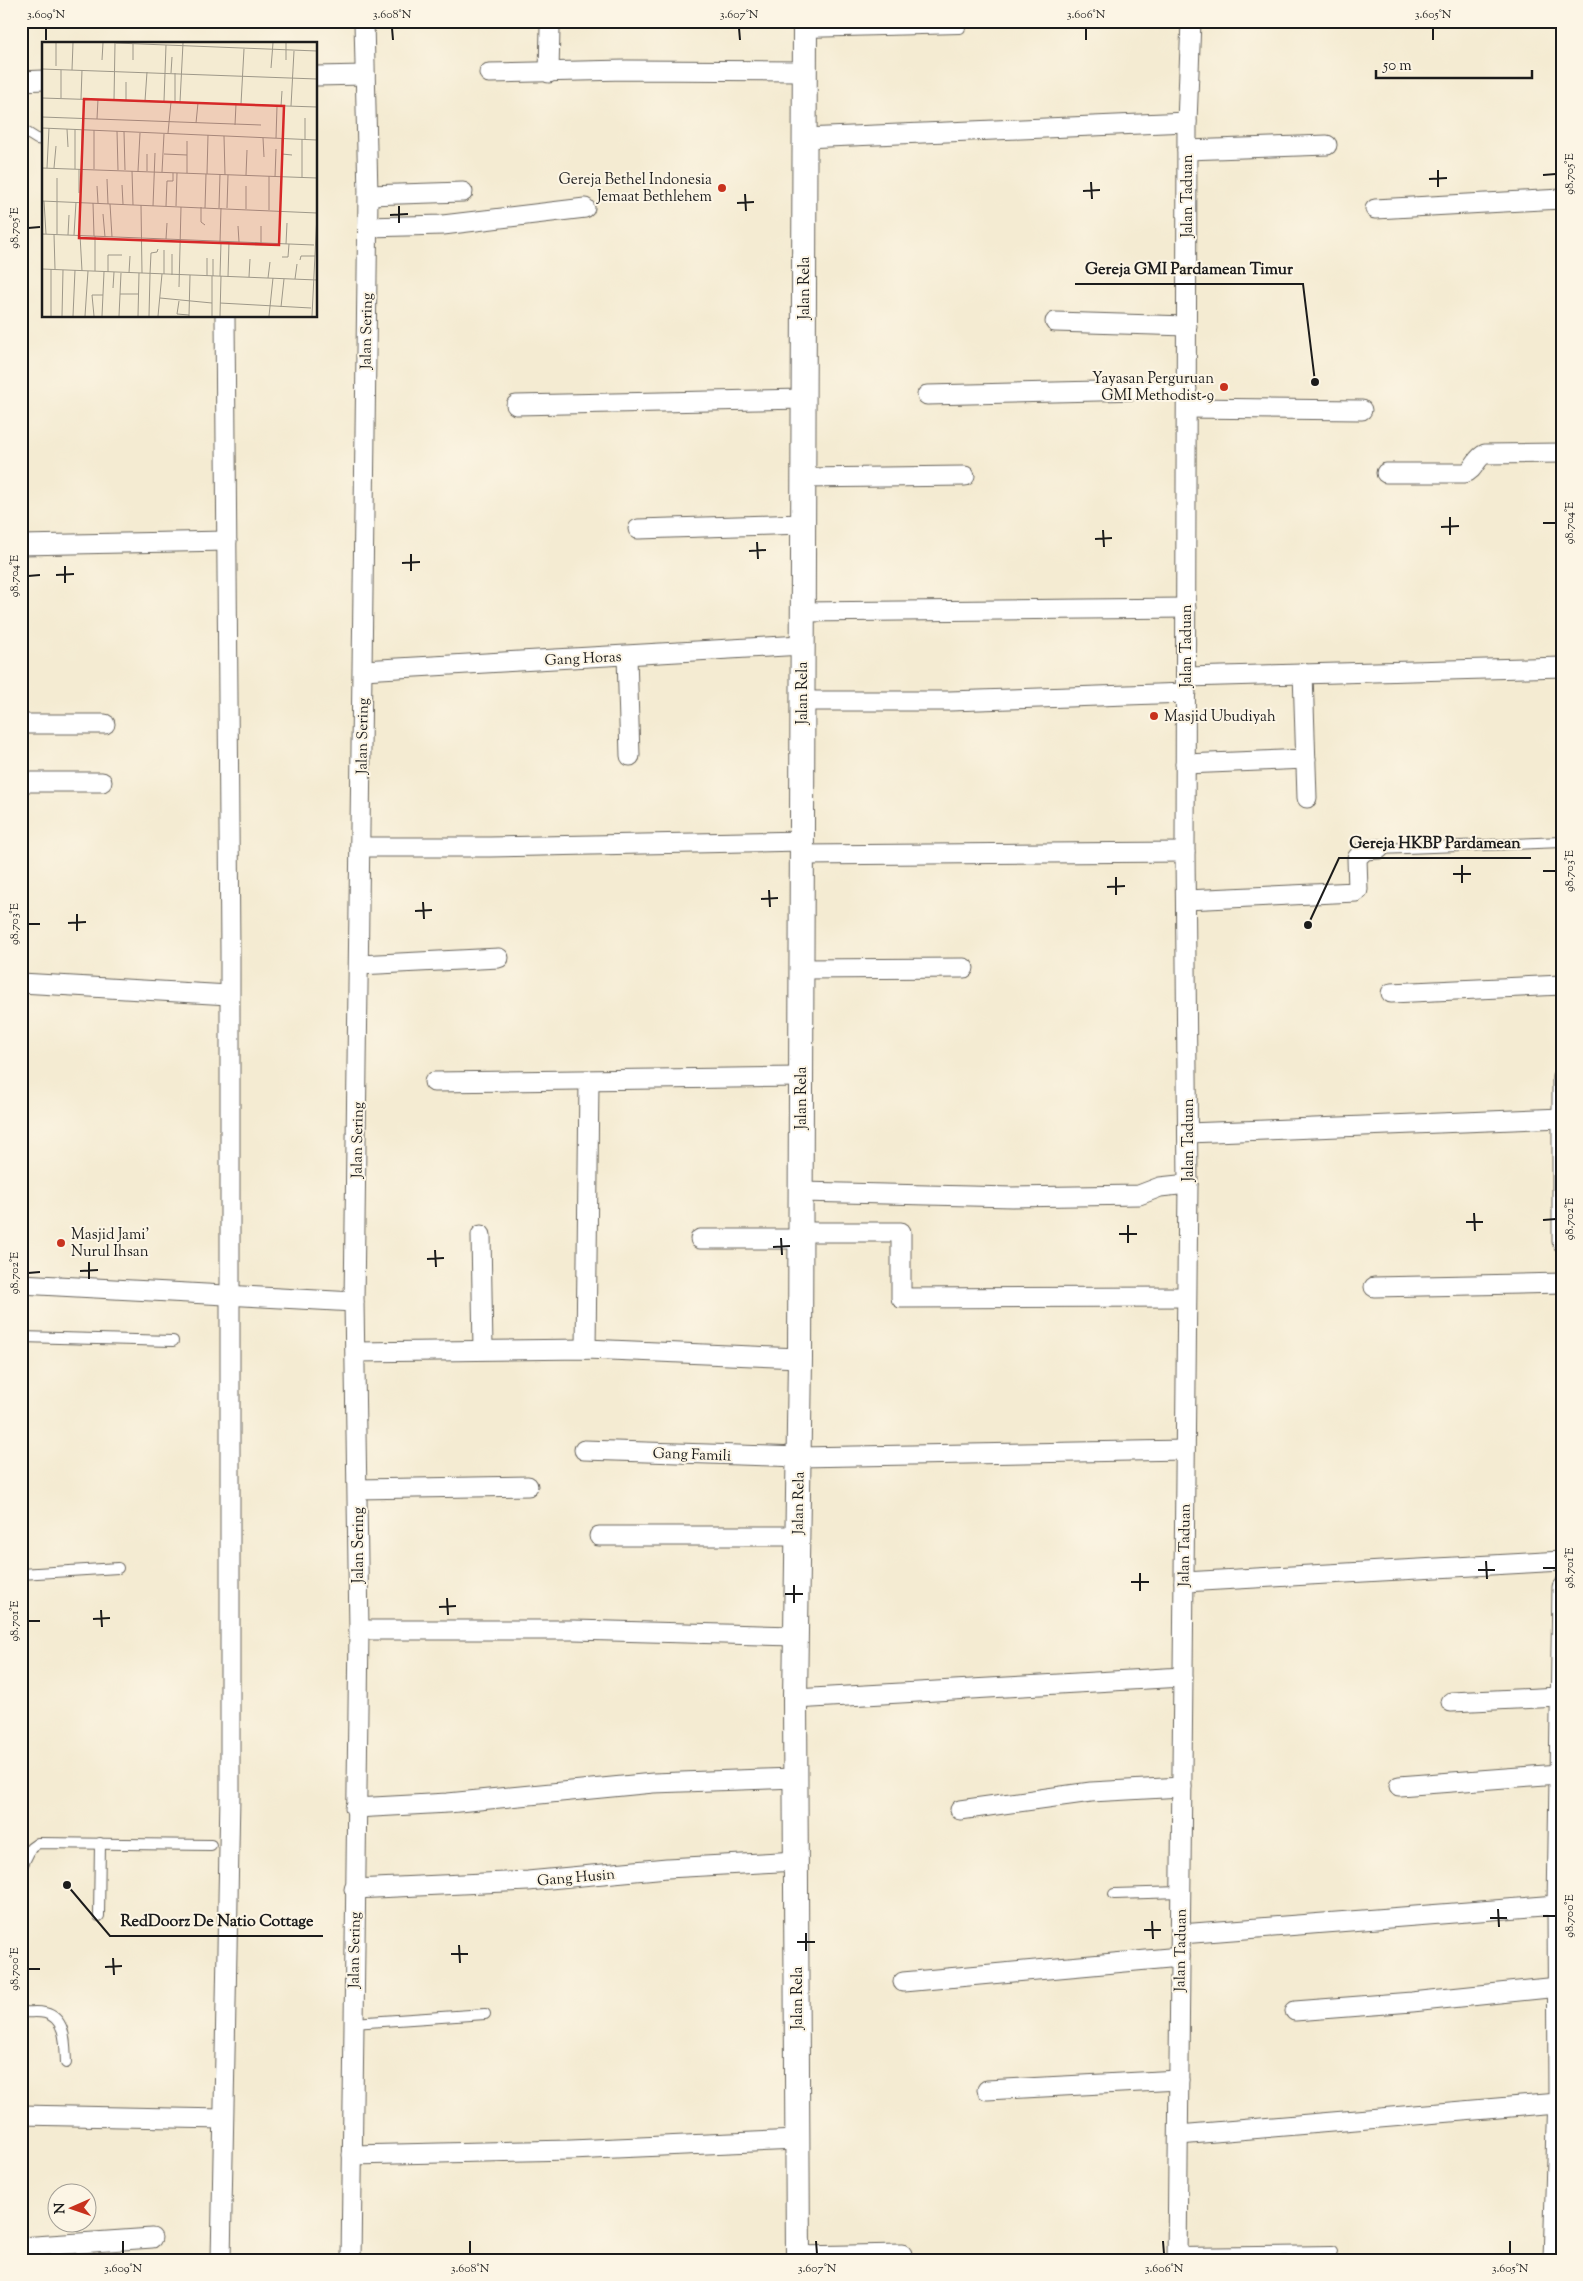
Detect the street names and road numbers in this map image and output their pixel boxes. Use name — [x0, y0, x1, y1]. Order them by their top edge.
street label: Jalan Taduan — [1178, 154, 1199, 239]
street label: Jalan Rela — [795, 257, 816, 320]
street label: Jalan Sering — [356, 293, 379, 370]
street label: Jalan Taduan — [1177, 604, 1198, 689]
street label: Gang Horas — [544, 647, 622, 672]
street label: Jalan Rela — [793, 662, 814, 725]
street label: Jalan Sering — [352, 698, 375, 775]
street label: Jalan Rela — [792, 1067, 813, 1130]
street label: Jalan Taduan — [1179, 1098, 1200, 1183]
street label: Jalan Sering — [347, 1102, 370, 1179]
street label: Gang Famili — [652, 1444, 732, 1467]
street label: Jalan Rela — [788, 1471, 811, 1536]
street label: Jalan Taduan — [1174, 1503, 1197, 1588]
street label: Jalan Sering — [349, 1507, 370, 1584]
street label: Gang Husin — [536, 1865, 616, 1892]
street label: Jalan Taduan — [1170, 1908, 1193, 1993]
street label: Jalan Sering — [344, 1912, 367, 1989]
street label: Jalan Rela — [788, 1967, 809, 2030]

